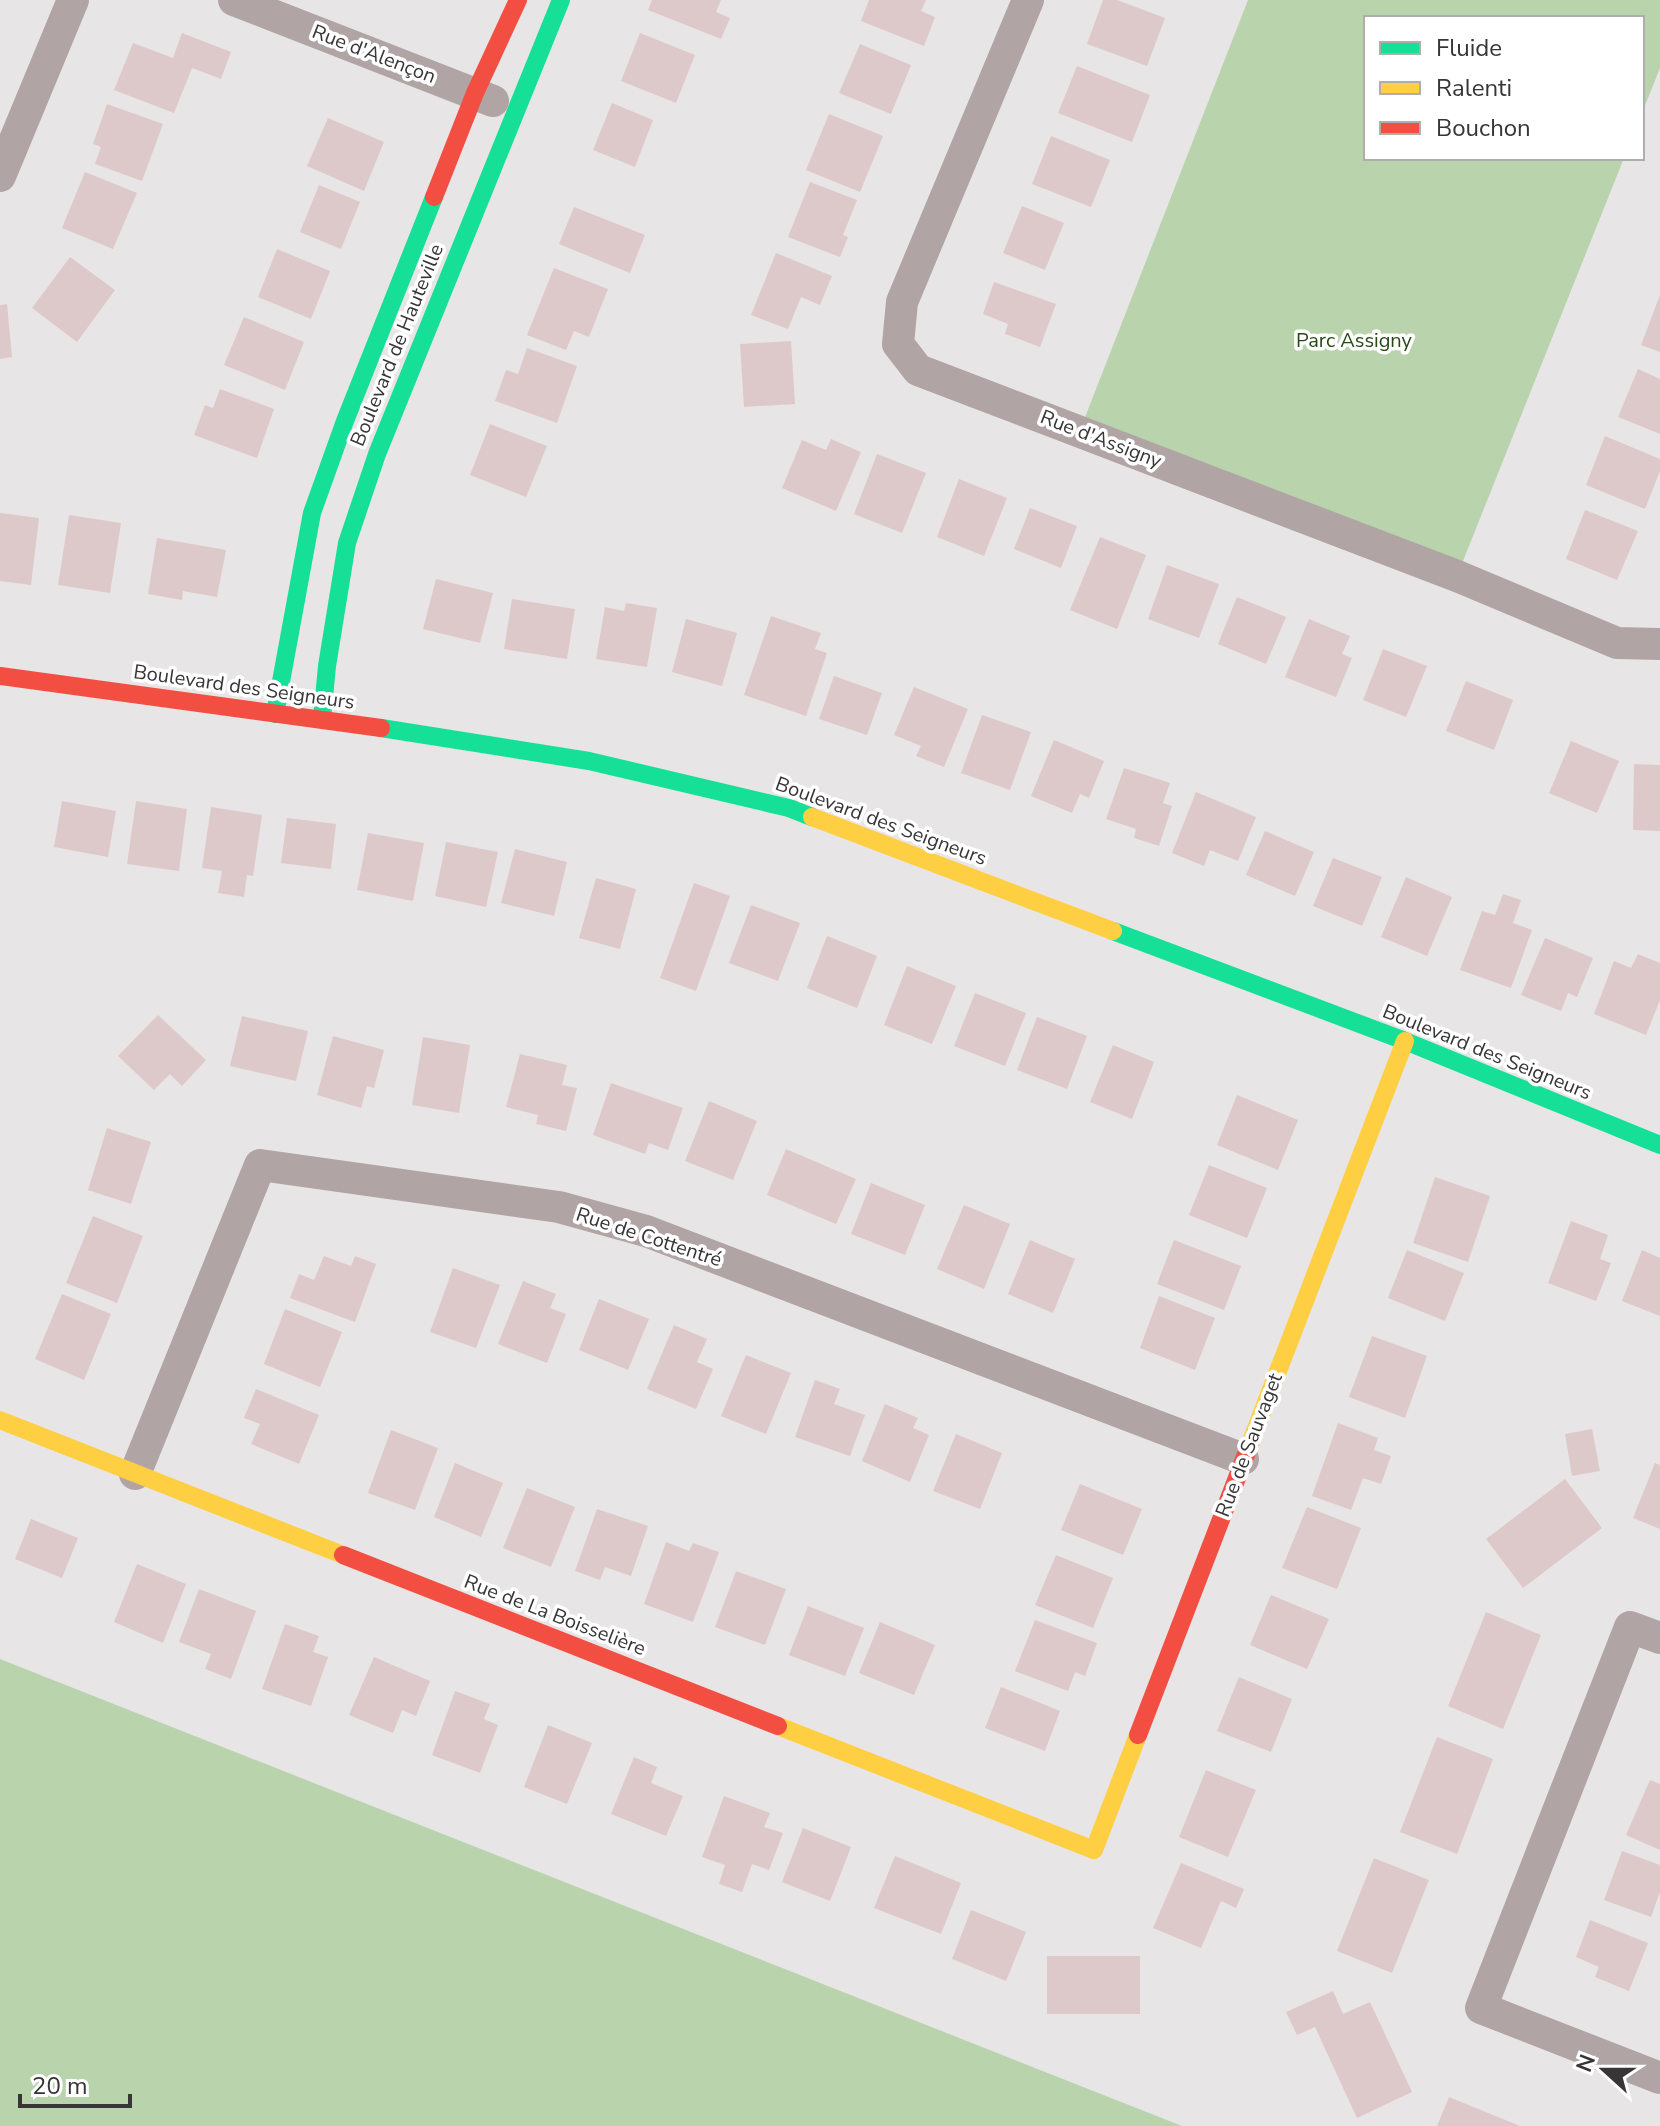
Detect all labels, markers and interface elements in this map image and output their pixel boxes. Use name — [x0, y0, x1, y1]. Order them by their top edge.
legend — [1364, 16, 1644, 160]
street label: Rue d'Alençon — [308, 18, 440, 90]
text: Fluide — [1436, 32, 1502, 64]
text: Ralenti — [1436, 72, 1512, 104]
text: Bouchon — [1436, 112, 1531, 144]
street label: Boulevard de Hauteville — [344, 240, 450, 450]
park label: Parc Assigny — [1296, 327, 1413, 354]
street label: Rue d'Assigny — [1036, 403, 1166, 475]
street label: Boulevard des Seigneurs — [132, 658, 356, 716]
street label: Boulevard des Seigneurs — [772, 770, 990, 872]
street label: Boulevard des Seigneurs — [1379, 998, 1595, 1106]
street label: Rue de Cottentré — [573, 1201, 725, 1273]
street label: Rue de Sauvaget — [1209, 1368, 1289, 1521]
street label: Rue de La Boisselière — [460, 1568, 650, 1662]
north arrow — [1564, 2030, 1644, 2110]
text: N — [1569, 2050, 1603, 2076]
scale bar — [20, 2058, 130, 2108]
text: 20 m — [32, 2070, 88, 2102]

